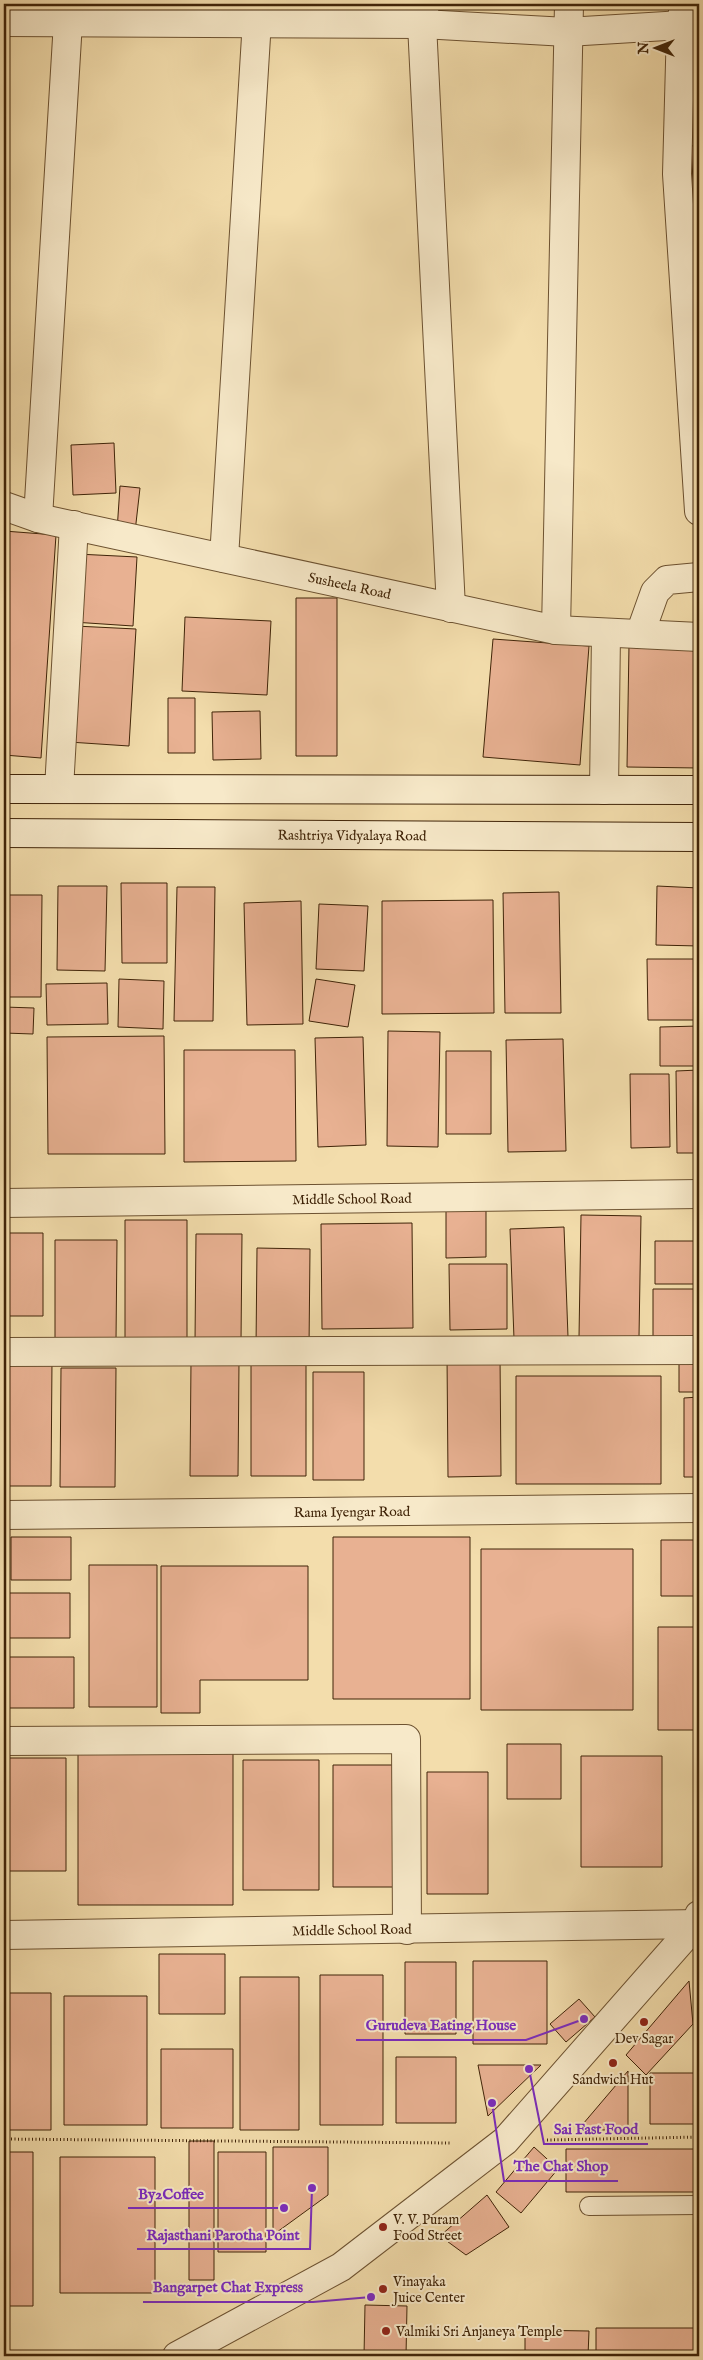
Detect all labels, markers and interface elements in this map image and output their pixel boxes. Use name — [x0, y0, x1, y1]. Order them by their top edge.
north arrow — [630, 22, 680, 72]
text: N — [635, 42, 653, 55]
street label: Susheela Road — [306, 569, 393, 604]
street label: Rashtriya Vidyalaya Road — [277, 827, 427, 845]
street label: Middle School Road — [292, 1190, 412, 1209]
street label: Rama Iyengar Road — [294, 1503, 411, 1522]
street label: Middle School Road — [292, 1921, 412, 1940]
callout: Gurudeva Eating House — [356, 2010, 526, 2040]
text: Gurudeva Eating House — [366, 2016, 516, 2035]
marker: Dev Sagar — [638, 2016, 650, 2028]
place label: Dev Sagar — [615, 2030, 673, 2048]
marker: Sandwich Hut — [607, 2057, 619, 2069]
place label: Sandwich Hut — [572, 2071, 654, 2089]
callout: Sai Fast Food — [544, 2114, 648, 2144]
text: Sai Fast Food — [554, 2120, 639, 2139]
callout: The Chat Shop — [504, 2151, 618, 2181]
text: The Chat Shop — [513, 2157, 608, 2176]
callout: By2Coffee — [128, 2178, 214, 2208]
text: By2Coffee — [138, 2185, 204, 2204]
place label: V. V. Puram Food Street — [392, 2211, 462, 2245]
callout: Rajasthani Parotha Point — [137, 2219, 310, 2249]
marker: V. V. Puram Food Street — [377, 2221, 389, 2233]
text: Rajasthani Parotha Point — [146, 2226, 300, 2245]
callout: Bangarpet Chat Express — [143, 2272, 313, 2302]
place label: Vinayaka Juice Center — [391, 2273, 465, 2307]
text: Bangarpet Chat Express — [153, 2278, 304, 2297]
marker: Vinayaka Juice Center — [377, 2283, 389, 2295]
place label: Valmiki Sri Anjaneya Temple — [395, 2323, 563, 2341]
marker: Valmiki Sri Anjaneya Temple — [380, 2325, 392, 2337]

